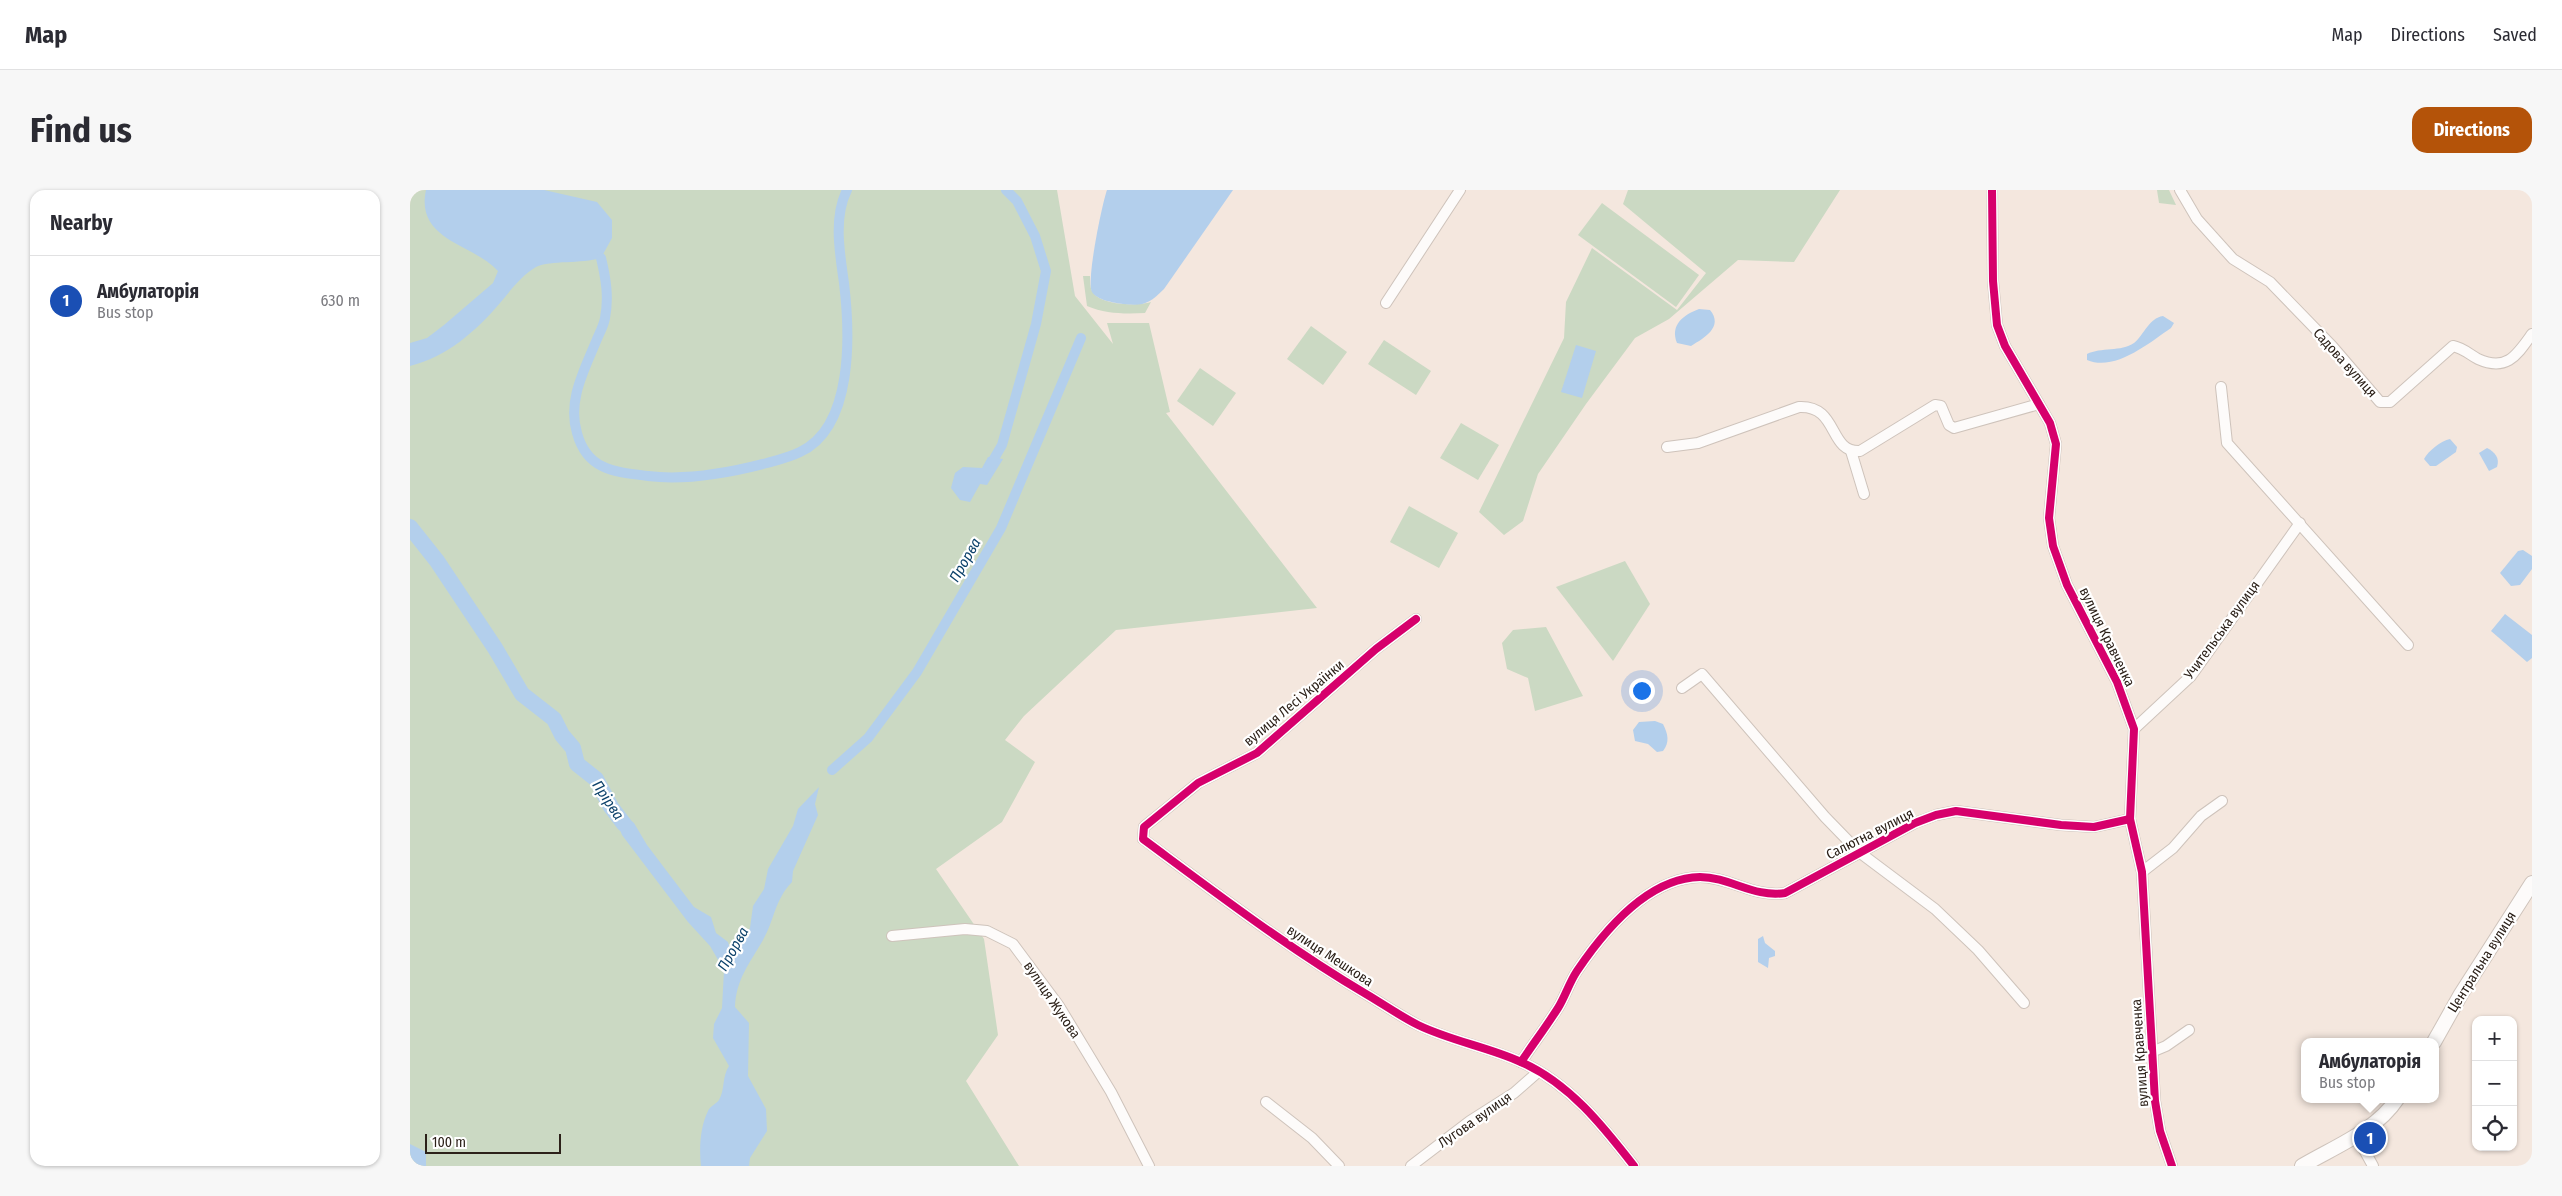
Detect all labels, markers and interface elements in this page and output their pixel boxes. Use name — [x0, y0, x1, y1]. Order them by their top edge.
text: Map — [25, 21, 67, 49]
text: Map — [2331, 24, 2363, 46]
text: Directions — [2391, 24, 2465, 46]
text: Saved — [2493, 24, 2537, 46]
button: Directions — [2412, 107, 2532, 153]
text: Find us — [30, 109, 132, 151]
text: Nearby — [50, 210, 112, 236]
text: Амбулаторія — [97, 280, 199, 303]
text: 1 — [63, 291, 69, 310]
text: 630 m — [321, 291, 360, 310]
text: Bus stop — [97, 303, 153, 322]
street label: Садова вулиця — [2309, 325, 2381, 401]
water label: Прорва — [945, 535, 985, 585]
street label: Учительська вулиця — [2180, 577, 2263, 683]
street label: вулиця Кравченка — [2076, 585, 2138, 690]
street label: вулиця Лесі Українки — [1240, 656, 1348, 750]
your location — [1629, 678, 1655, 704]
water label: Прірва — [588, 777, 628, 823]
street label: Салютна вулиця — [1823, 805, 1917, 863]
street label: Центральна вулиця — [2444, 908, 2520, 1016]
street label: вулиця Мешкова — [1284, 922, 1377, 990]
water label: Прорва — [714, 924, 753, 974]
street label: вулиця Жукова — [1020, 958, 1084, 1042]
street label: вулиця Кравченка — [2128, 998, 2152, 1108]
map controls — [2472, 1016, 2517, 1151]
button: + — [2472, 1016, 2517, 1061]
popup — [2301, 1038, 2439, 1103]
text: Амбулаторія — [2319, 1050, 2421, 1073]
button: − — [2472, 1061, 2517, 1106]
text: Bus stop — [2319, 1073, 2375, 1092]
street label: Лугова вулиця — [1435, 1088, 1515, 1152]
button: locate — [2472, 1106, 2517, 1151]
pin: 1 — [2354, 1119, 2386, 1157]
scale bar — [425, 1131, 561, 1154]
text: 100 m — [432, 1134, 466, 1151]

